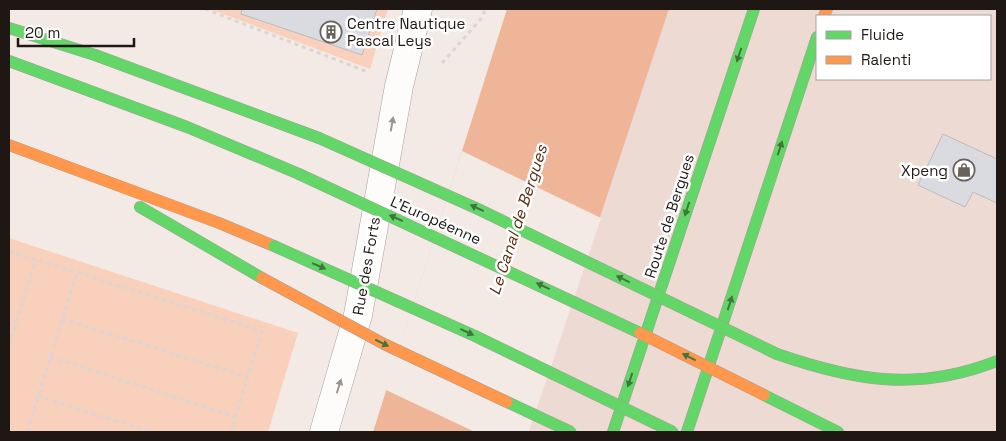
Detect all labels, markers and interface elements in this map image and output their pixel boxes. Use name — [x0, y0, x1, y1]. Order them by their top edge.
place label: Centre Nautique Pascal Leys — [347, 14, 466, 50]
scale bar — [18, 15, 134, 47]
legend — [816, 15, 991, 80]
building icon: Centre Nautique Pascal Leys — [319, 20, 343, 44]
text: 20 m — [25, 23, 60, 42]
text: Fluide — [861, 25, 904, 44]
one-way arrow — [734, 48, 742, 63]
text: Ralenti — [861, 50, 911, 69]
one-way arrow — [389, 115, 397, 131]
one-way arrow — [777, 141, 785, 156]
water label: Le Canal de Bergues — [484, 142, 552, 298]
street label: Route de Bergues — [640, 151, 698, 280]
shop icon: Xpeng — [952, 158, 976, 182]
place label: Xpeng — [901, 161, 948, 180]
street label: L'Européenne — [388, 192, 484, 249]
one-way arrow — [683, 202, 691, 217]
one-way arrow — [470, 204, 484, 212]
one-way arrow — [389, 213, 403, 221]
street label: Rue des Forts — [348, 215, 384, 317]
one-way arrow — [312, 262, 326, 270]
one-way arrow — [616, 274, 630, 282]
one-way arrow — [536, 282, 550, 290]
one-way arrow — [727, 295, 734, 310]
one-way arrow — [460, 328, 474, 336]
one-way arrow — [374, 338, 389, 347]
one-way arrow — [682, 353, 697, 361]
one-way arrow — [626, 373, 634, 388]
one-way arrow — [335, 378, 343, 393]

